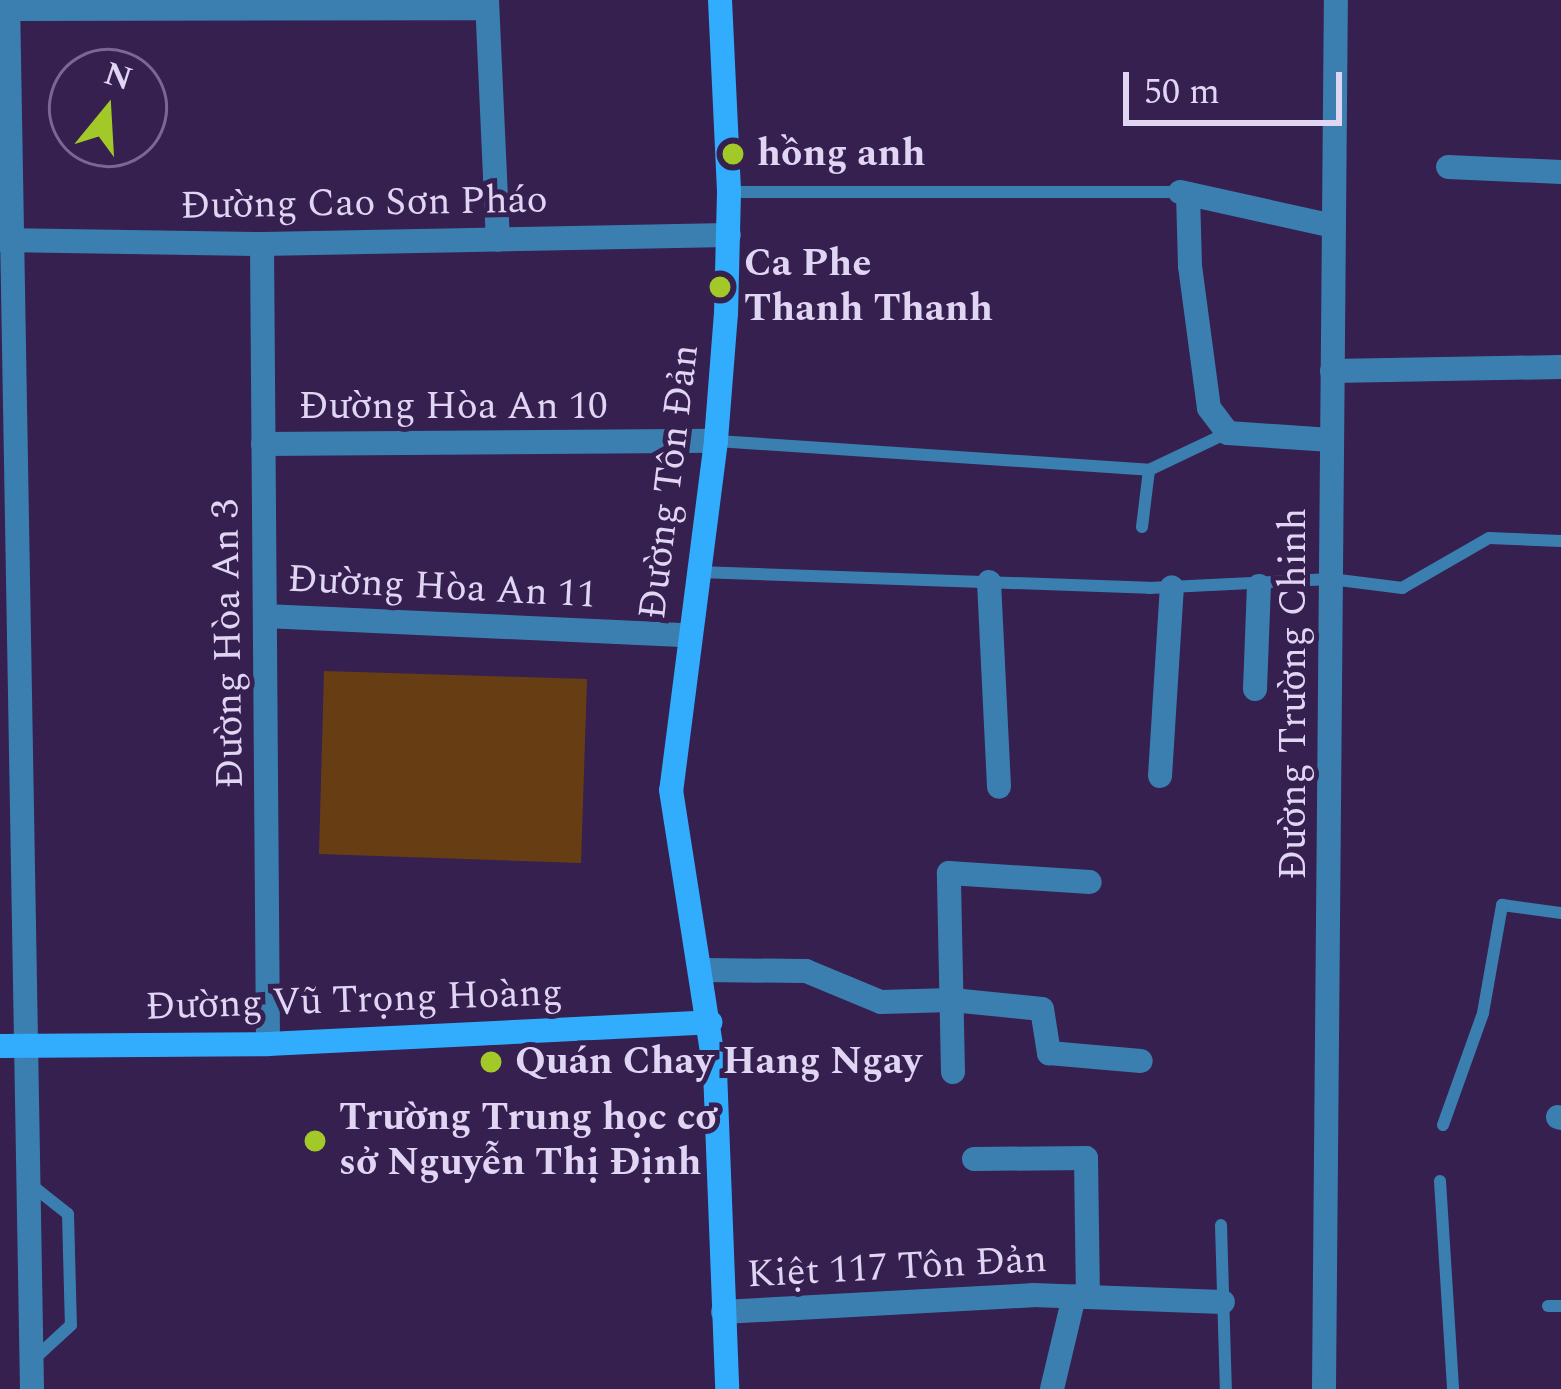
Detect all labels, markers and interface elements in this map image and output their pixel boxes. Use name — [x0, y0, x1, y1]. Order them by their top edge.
north arrow — [48, 48, 168, 168]
scale bar — [1129, 48, 1348, 122]
text: N — [98, 49, 139, 105]
text: 50 m — [1144, 65, 1220, 120]
place label: hồng anh — [757, 131, 926, 177]
marker: hồng anh — [720, 141, 746, 167]
street label: Đường Cao Sơn Pháo — [180, 177, 548, 231]
place label: Ca Phe Thanh Thanh — [744, 242, 993, 333]
marker: Ca Phe Thanh Thanh — [707, 274, 733, 300]
street label: Đường Tôn Đản — [630, 342, 710, 622]
street label: Đường Hòa An 10 — [298, 384, 608, 430]
street label: Đường Hòa An 3 — [203, 499, 255, 789]
street label: Đường Trường Chinh — [1271, 508, 1317, 880]
street label: Đường Hòa An 11 — [286, 557, 598, 619]
street label: Đường Vũ Trọng Hoàng — [145, 970, 563, 1032]
place label: Quán Chay Hang Ngay — [515, 1039, 921, 1085]
marker: Quán Chay Hang Ngay — [478, 1049, 504, 1075]
place label: Trường Trung học cơ sở Nguyễn Thị Định — [339, 1096, 717, 1187]
marker: Trường Trung học cơ sở Nguyễn Thị Định — [302, 1128, 328, 1154]
street label: Kiệt 117 Tôn Đản — [746, 1237, 1048, 1299]

